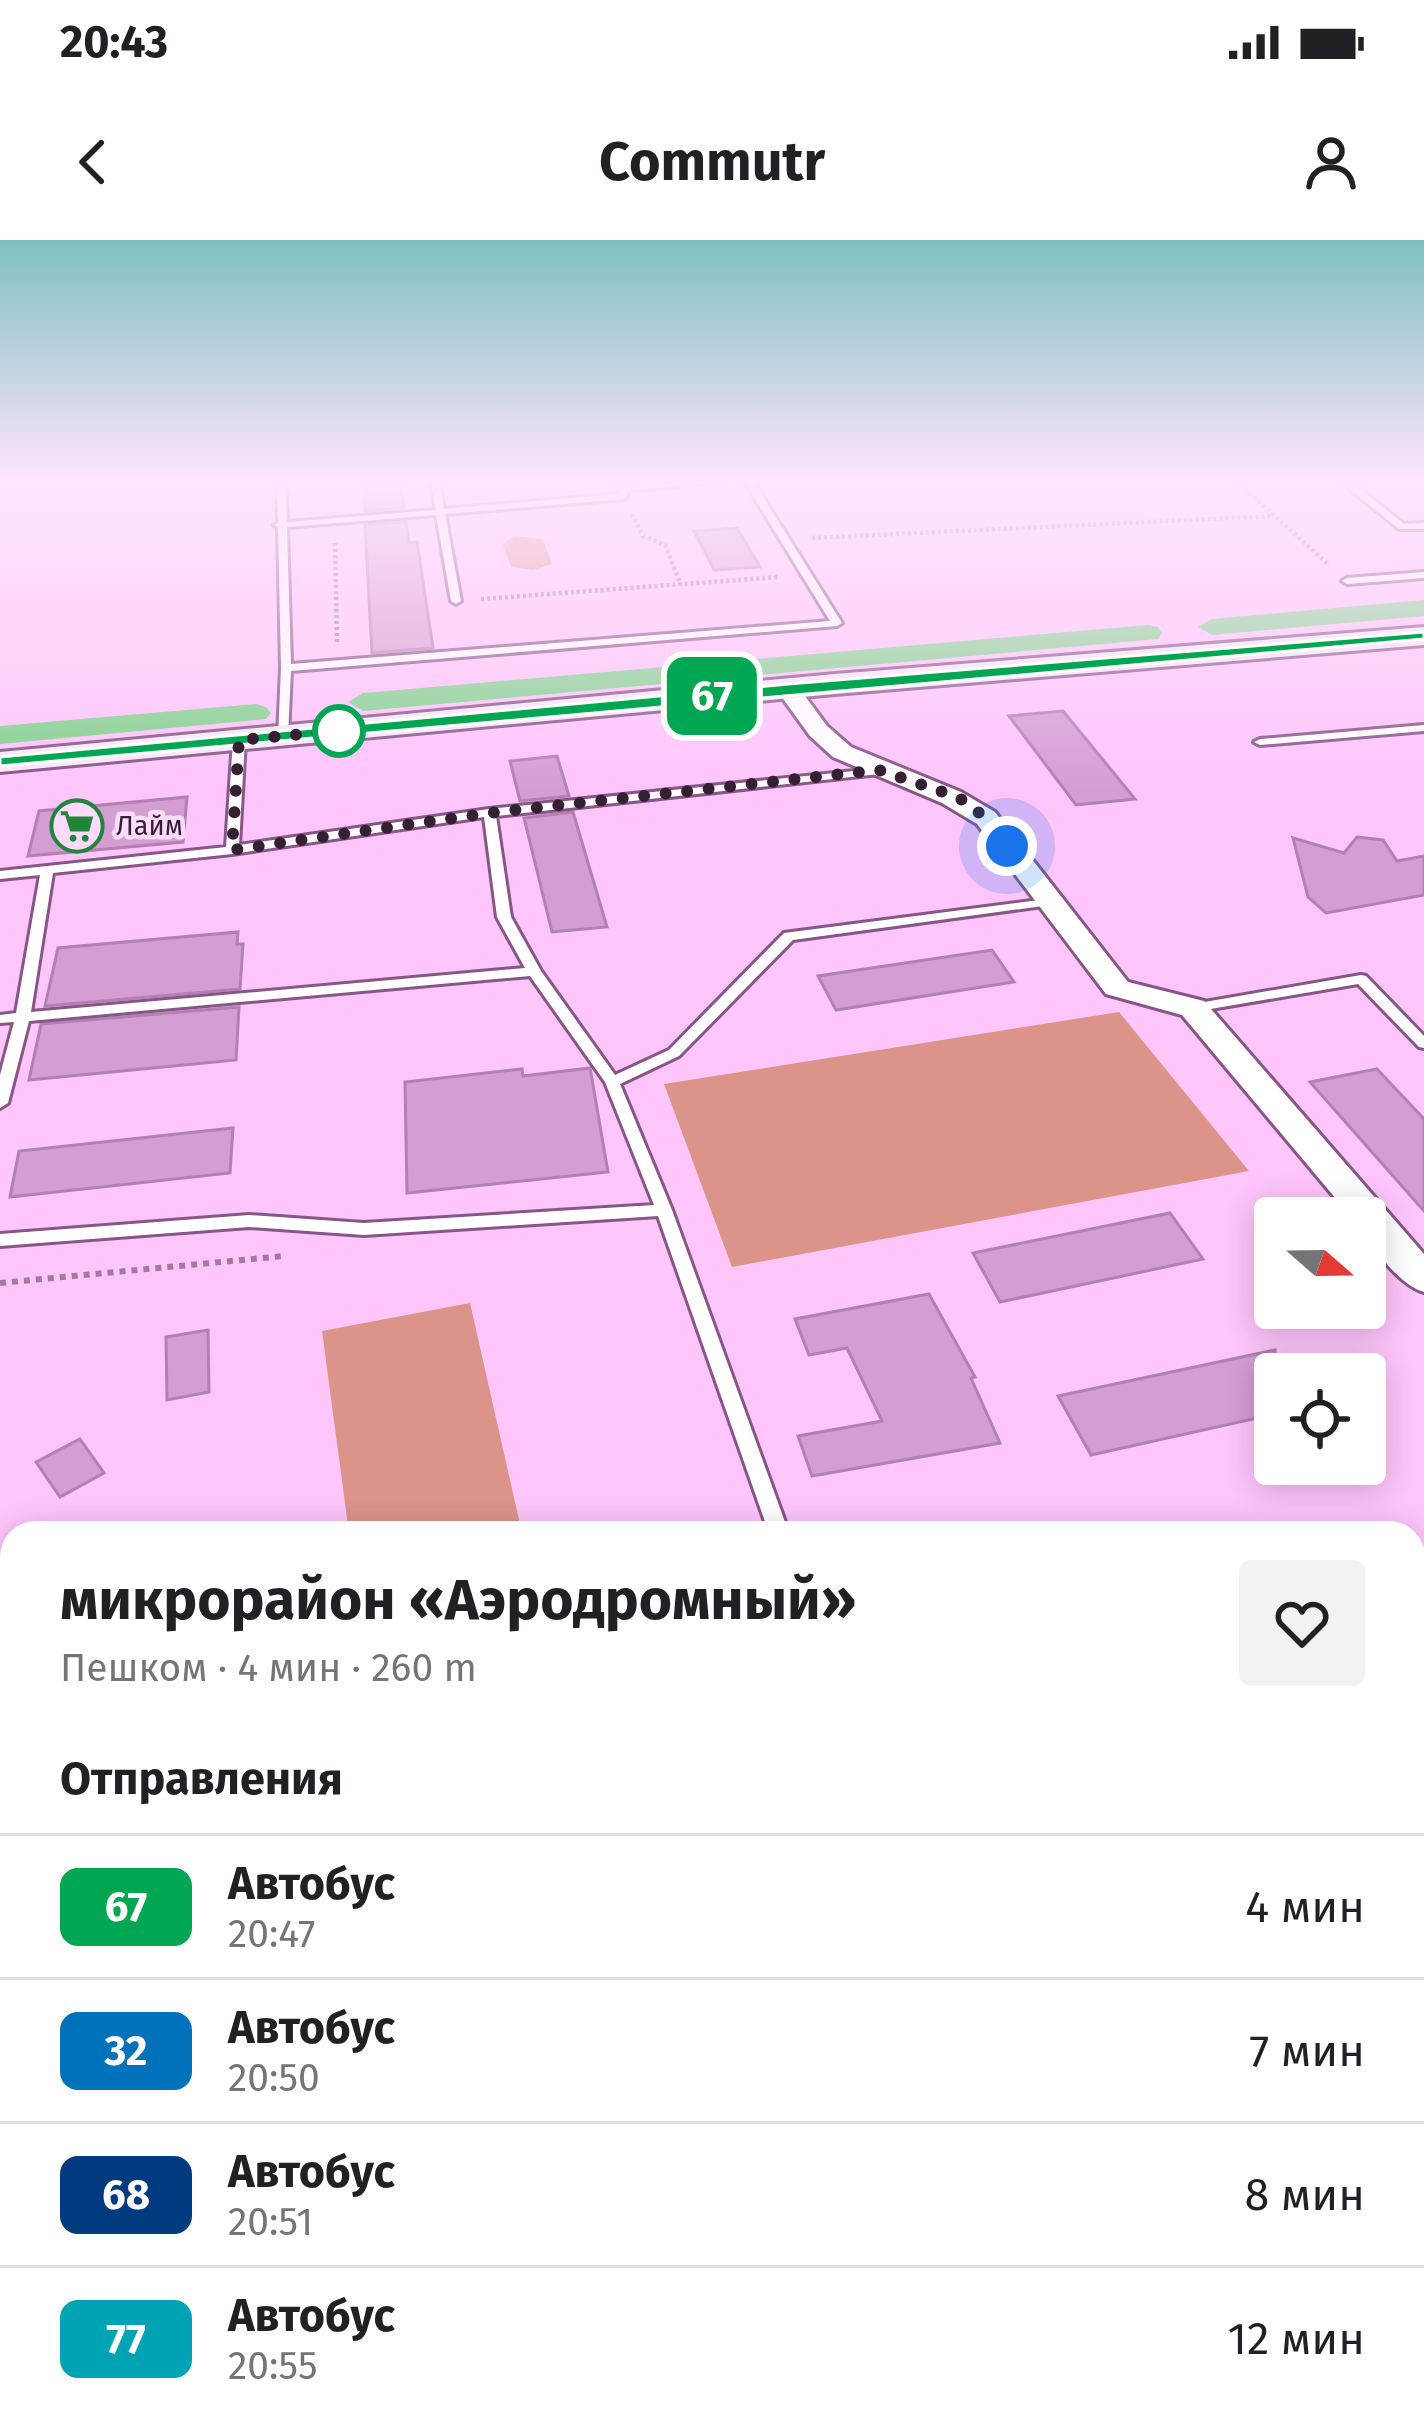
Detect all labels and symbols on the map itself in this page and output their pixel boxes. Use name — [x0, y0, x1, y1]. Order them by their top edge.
line badge: 67 — [658, 657, 766, 735]
unlabelled marker — [314, 706, 364, 756]
supermarket icon: Лайм — [49, 798, 105, 854]
place label: Лайм — [116, 810, 183, 842]
your location — [977, 816, 1037, 876]
north arrow — [1254, 1197, 1386, 1329]

